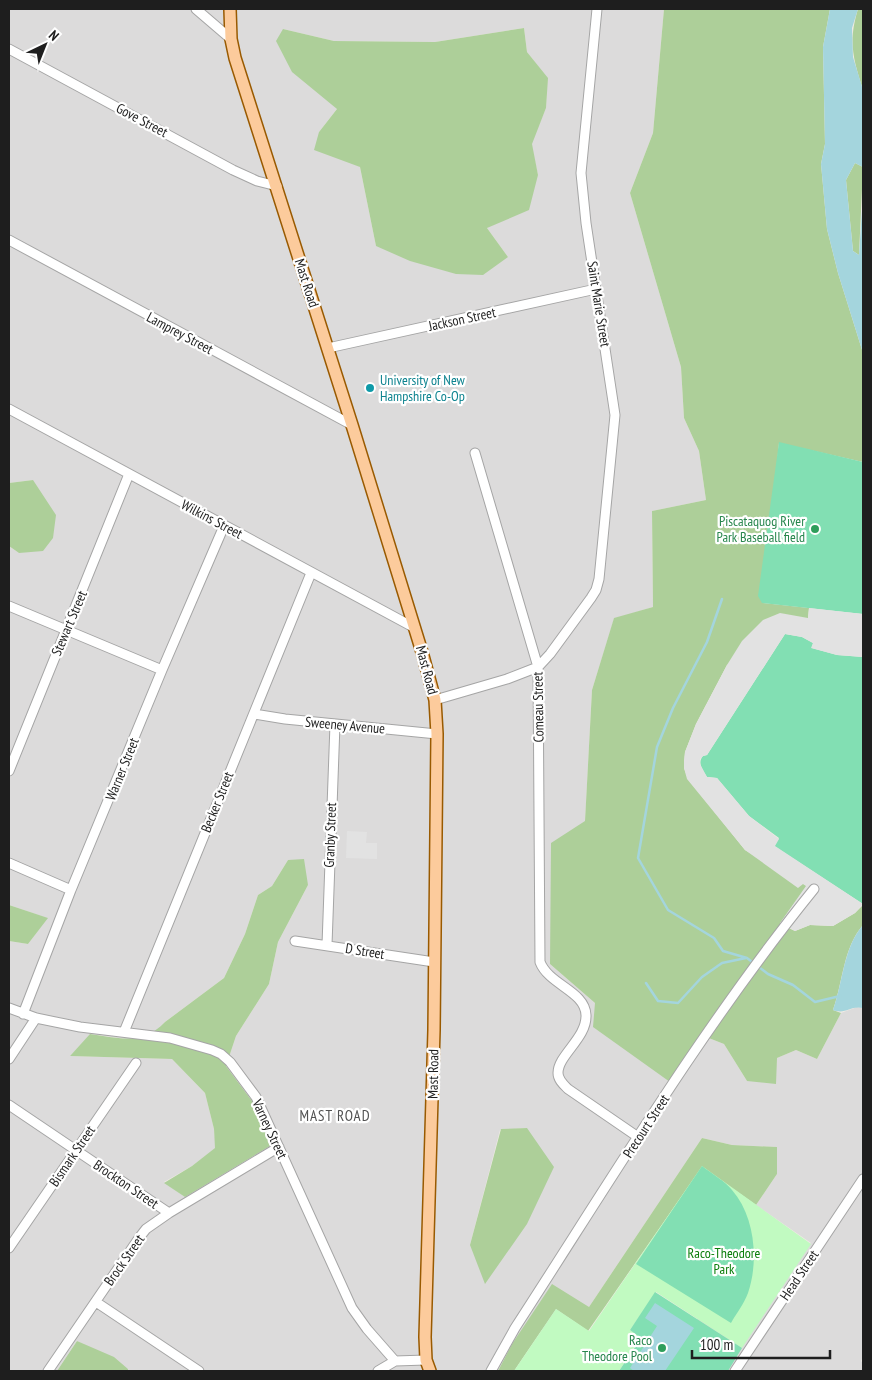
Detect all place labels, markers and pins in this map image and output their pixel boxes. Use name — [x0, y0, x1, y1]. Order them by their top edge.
place label: University of New Hampshire Co-Op — [380, 371, 466, 405]
marker: University of New Hampshire Co-Op — [364, 382, 376, 394]
place label: Piscataquog River Park Baseball field — [716, 512, 805, 546]
marker: Piscataquog River Park Baseball field — [809, 523, 821, 535]
place label: Raco Theodore Pool — [582, 1331, 653, 1365]
marker: Raco Theodore Pool — [656, 1342, 668, 1354]

